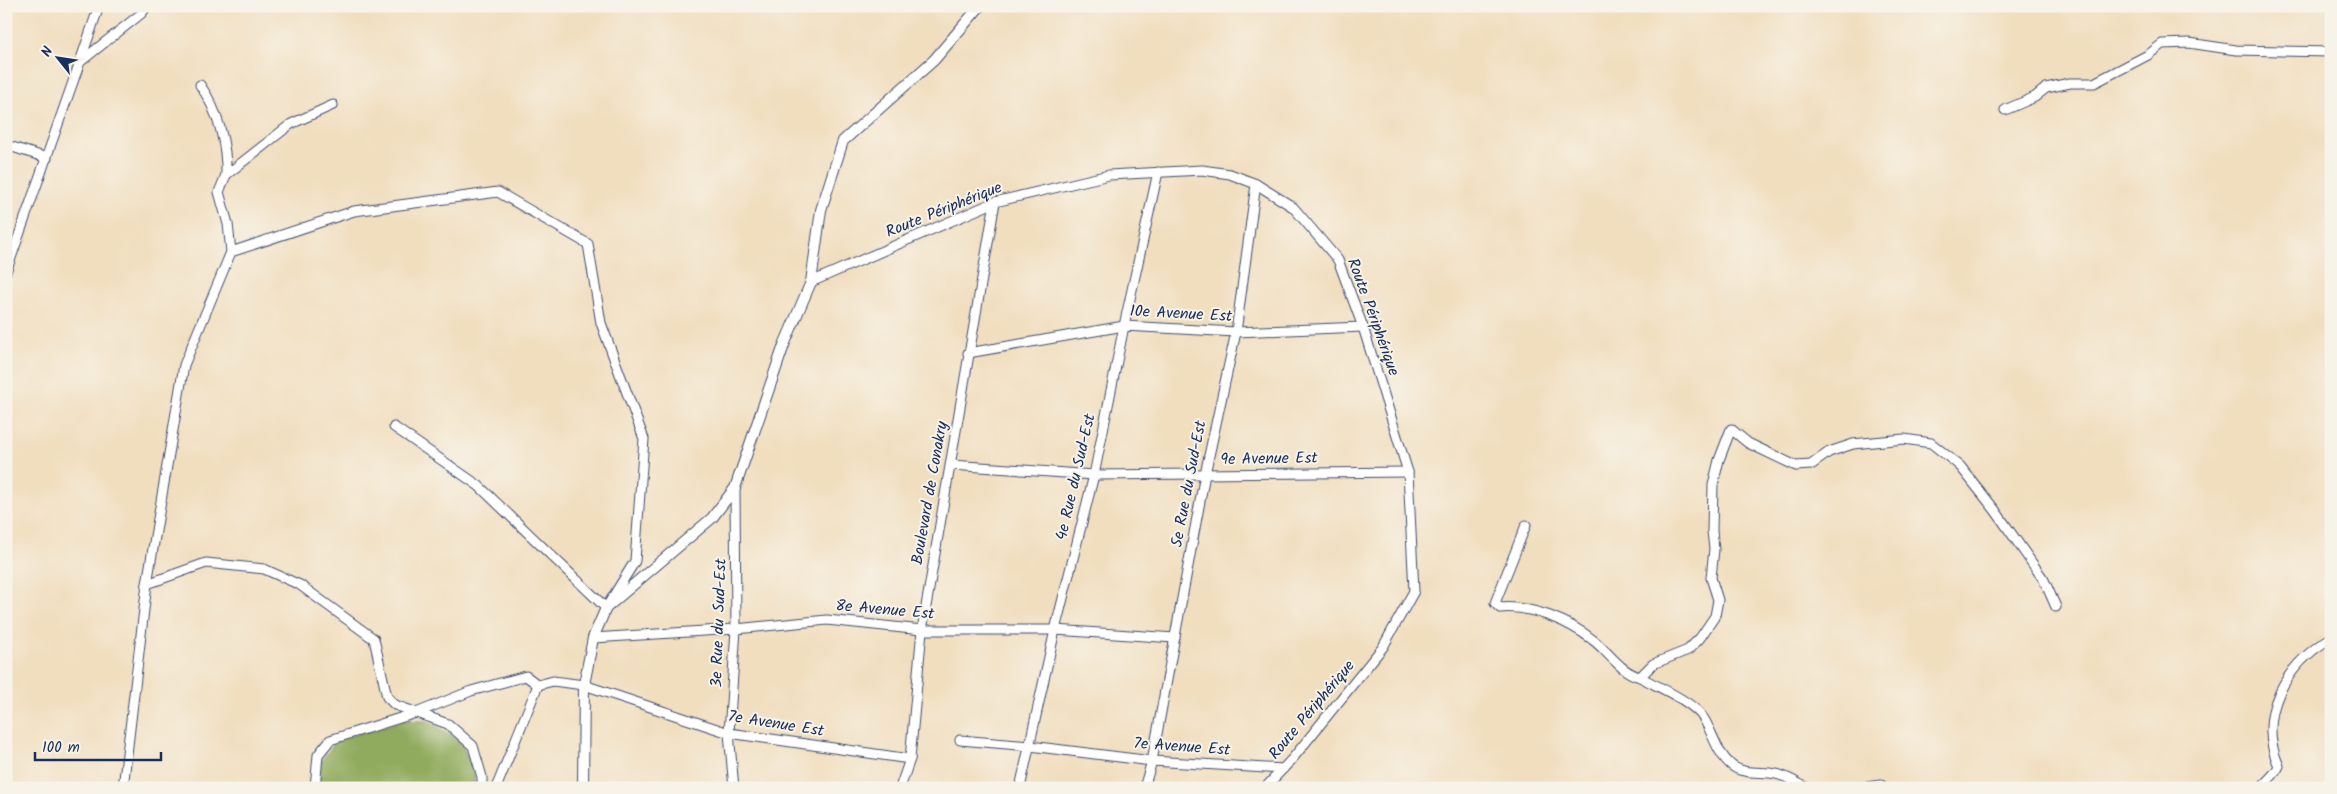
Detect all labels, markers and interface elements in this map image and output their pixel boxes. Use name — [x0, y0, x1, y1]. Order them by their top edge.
north arrow — [32, 32, 82, 82]
text: N — [36, 43, 59, 61]
street label: Route Périphérique — [882, 175, 1006, 245]
street label: Route Périphérique — [1340, 255, 1406, 379]
street label: 10e Avenue Est — [1129, 299, 1234, 329]
street label: 4e Rue du Sud-Est — [1049, 411, 1103, 543]
street label: 5e Rue du Sud-Est — [1164, 418, 1214, 550]
street label: Boulevard de Conakry — [905, 419, 955, 567]
street label: 9e Avenue Est — [1220, 446, 1319, 472]
street label: 3e Rue du Sud-Est — [704, 557, 734, 688]
street label: 8e Avenue Est — [835, 593, 936, 627]
street label: Route Périphérique — [1263, 655, 1361, 765]
street label: 7e Avenue Est — [726, 704, 827, 744]
scale bar — [35, 729, 161, 761]
street label: 7e Avenue Est — [1133, 731, 1232, 763]
text: 100 m — [42, 736, 80, 760]

